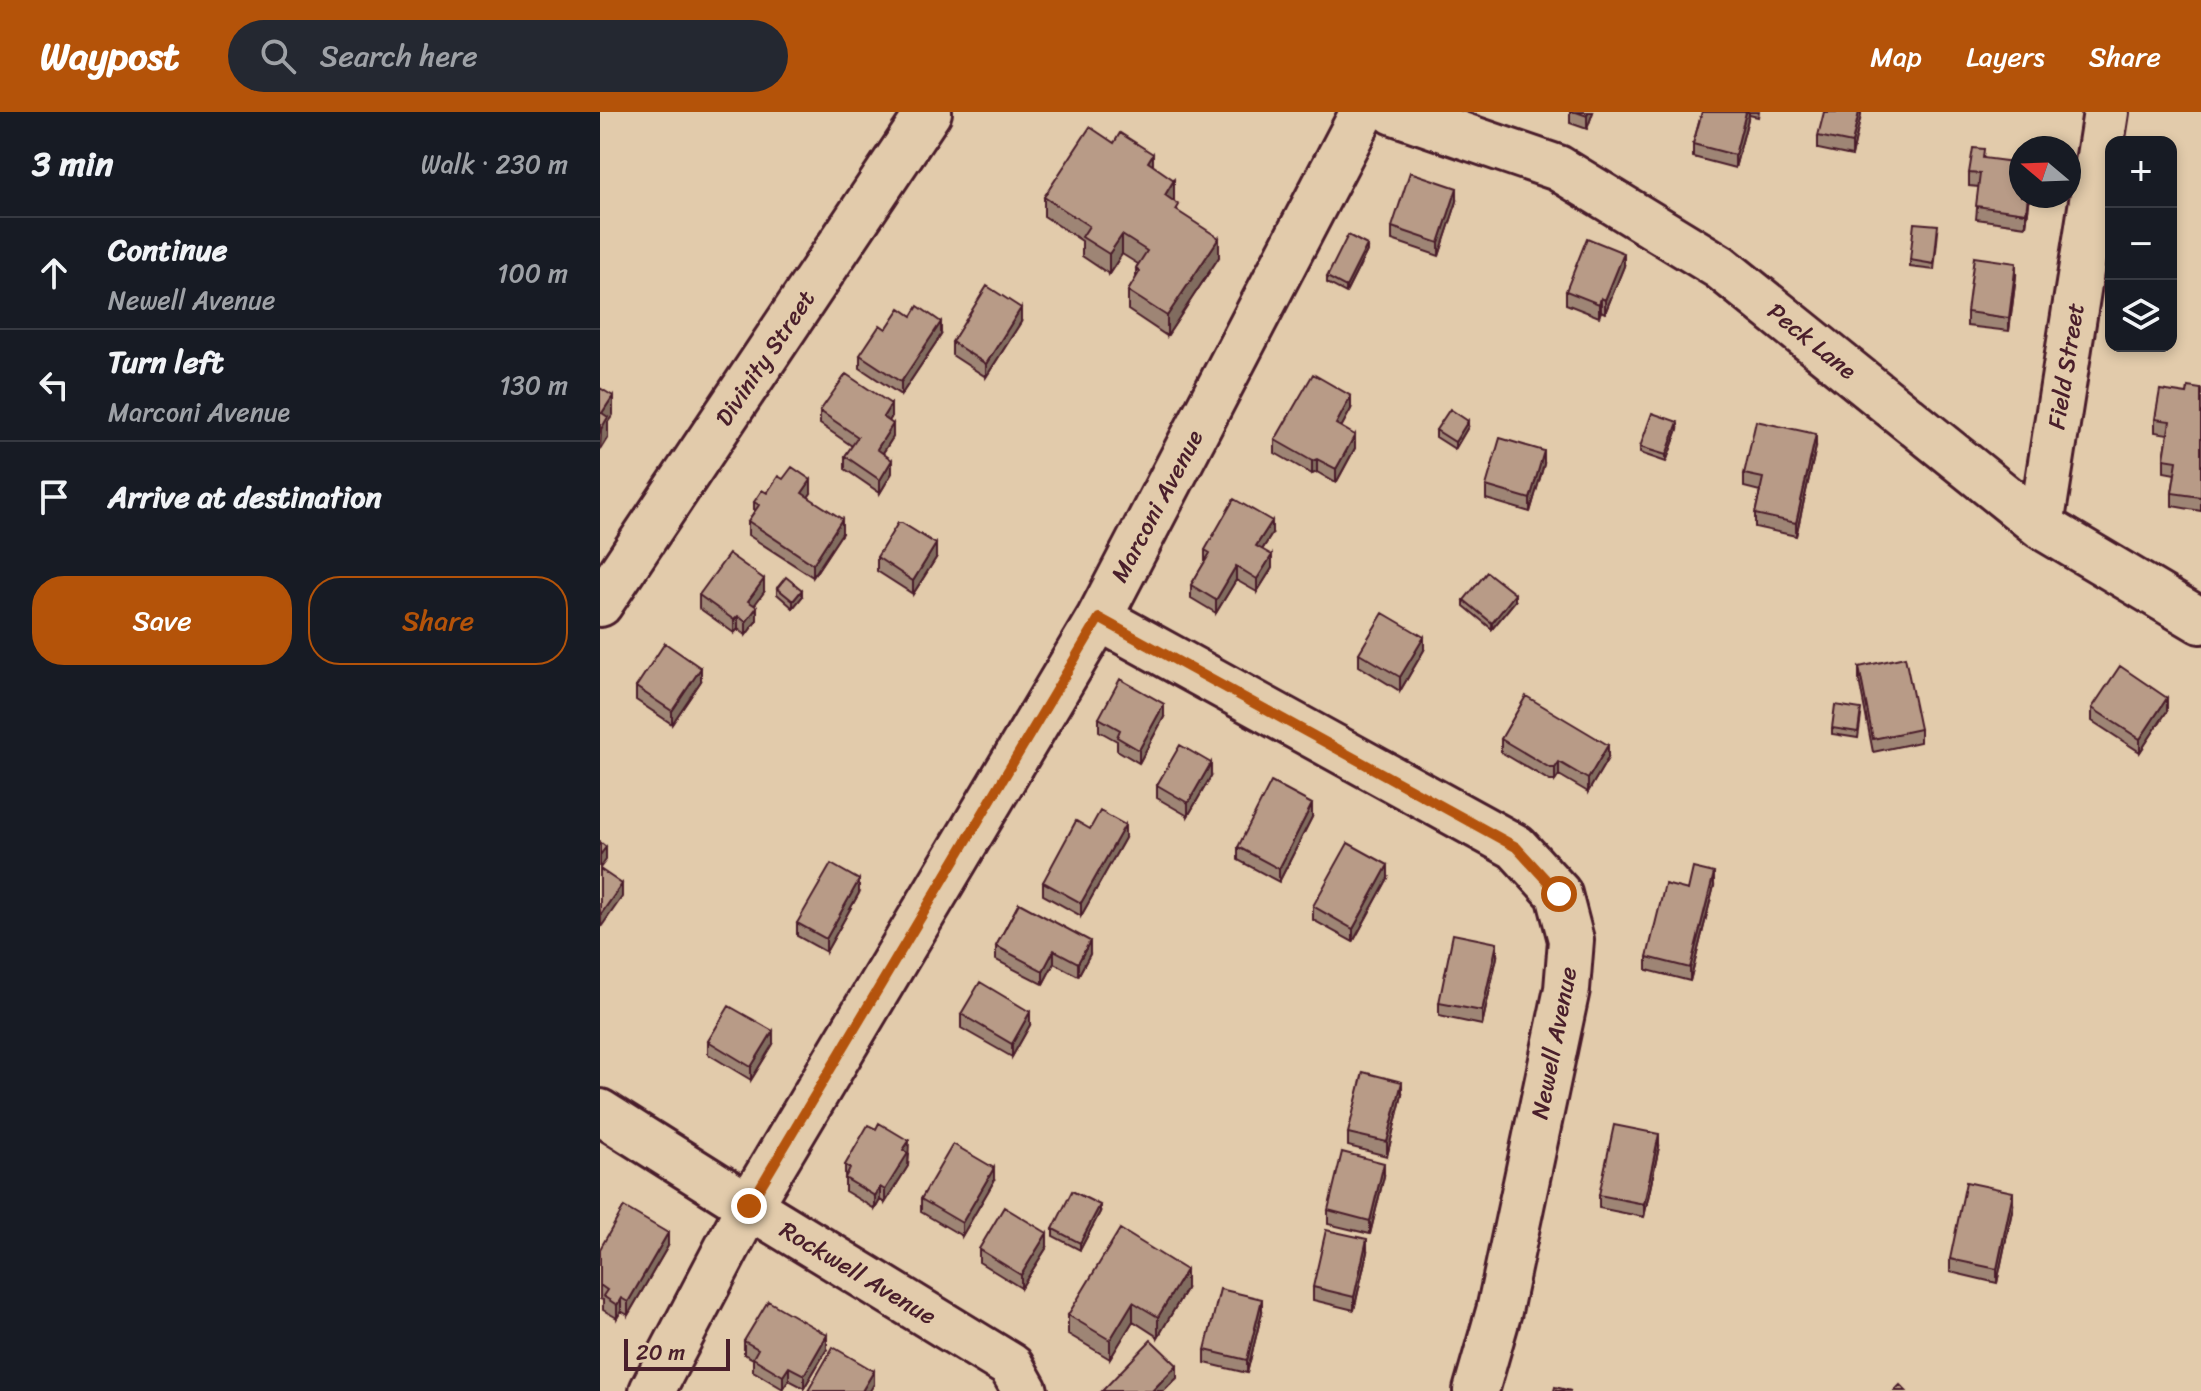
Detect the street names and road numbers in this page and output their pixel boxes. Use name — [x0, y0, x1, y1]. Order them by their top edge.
street label: Divinity Street — [704, 281, 826, 435]
street label: Peck Lane — [1758, 291, 1867, 391]
street label: Field Street — [2035, 300, 2097, 432]
street label: Marconi Avenue — [1099, 422, 1215, 590]
street label: Newell Avenue — [1519, 963, 1589, 1123]
street label: Rockwell Avenue — [771, 1209, 945, 1337]

